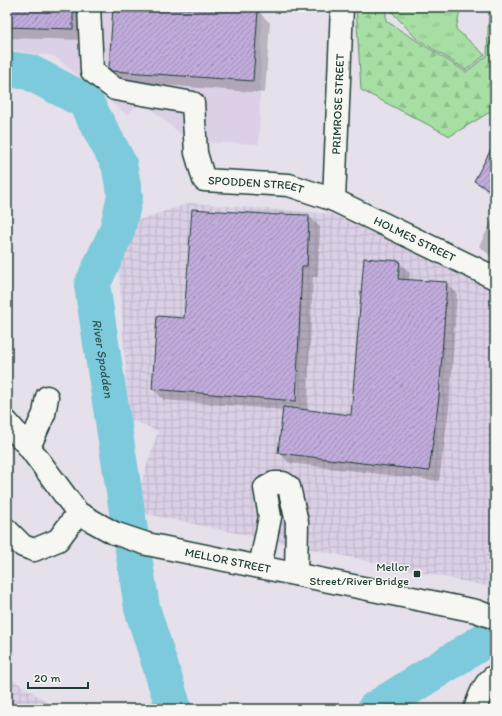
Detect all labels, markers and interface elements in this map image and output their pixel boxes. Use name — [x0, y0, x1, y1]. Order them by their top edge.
street label: PRIMROSE STREET — [329, 53, 347, 155]
street label: SPODDEN STREET — [207, 173, 306, 197]
street label: HOLMES STREET — [371, 213, 458, 265]
water label: River Spodden — [89, 318, 116, 400]
street label: MELLOR STREET — [184, 545, 272, 576]
place label: Mellor Street/River Bridge — [310, 560, 409, 588]
marker: Mellor Street/River Bridge — [412, 569, 422, 579]
scale bar — [28, 664, 88, 690]
text: 20 m — [34, 671, 61, 685]

